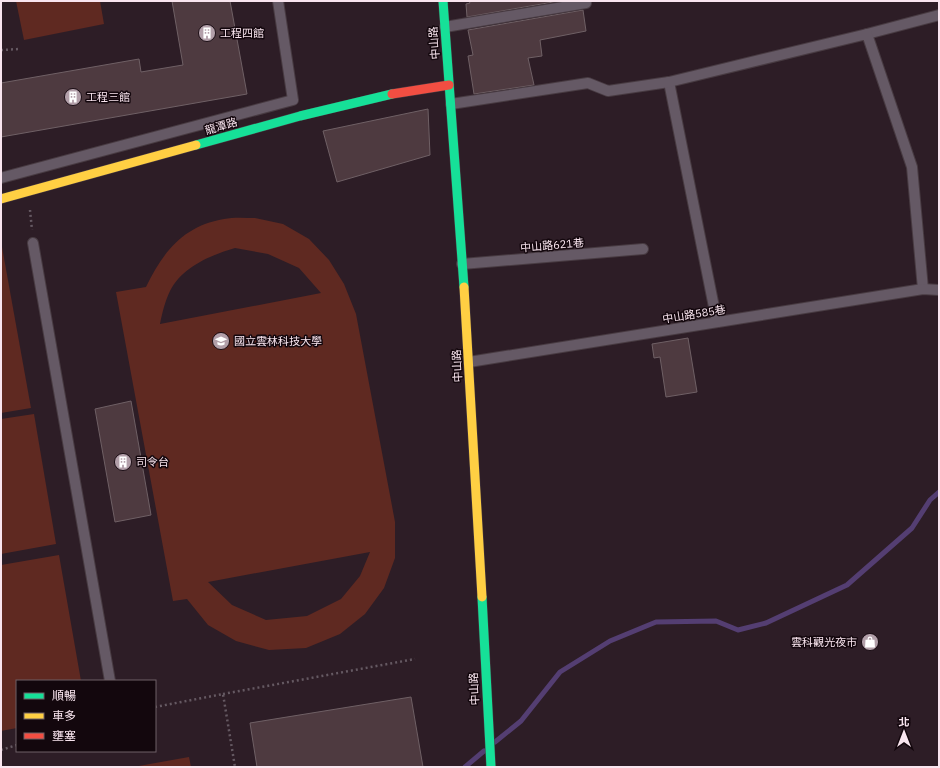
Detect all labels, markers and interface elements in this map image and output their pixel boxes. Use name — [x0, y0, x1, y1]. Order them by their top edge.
building icon: 工程四館 — [197, 23, 217, 43]
place label: 工程四館 — [220, 26, 264, 40]
street label: 中山路 — [426, 26, 442, 60]
building icon: 工程三館 — [63, 87, 83, 107]
place label: 工程三館 — [86, 90, 130, 104]
street label: 龍潭路 — [203, 115, 239, 137]
street label: 中山路621巷 — [520, 235, 584, 255]
street label: 中山路585巷 — [661, 302, 727, 326]
school or university icon: 國立雲林科技大學 — [211, 331, 231, 351]
place label: 國立雲林科技大學 — [234, 334, 322, 348]
street label: 中山路 — [449, 349, 465, 383]
building icon: 司令台 — [113, 452, 133, 472]
place label: 司令台 — [136, 455, 169, 469]
shop icon: 雲科觀光夜市 — [860, 632, 880, 652]
place label: 雲科觀光夜市 — [791, 635, 857, 649]
street label: 中山路 — [466, 672, 482, 706]
legend — [16, 680, 156, 752]
text: 順暢 — [52, 688, 76, 703]
text: 車多 — [52, 708, 76, 723]
north arrow — [884, 712, 924, 752]
text: 北 — [899, 715, 910, 729]
text: 壅塞 — [52, 728, 76, 743]

